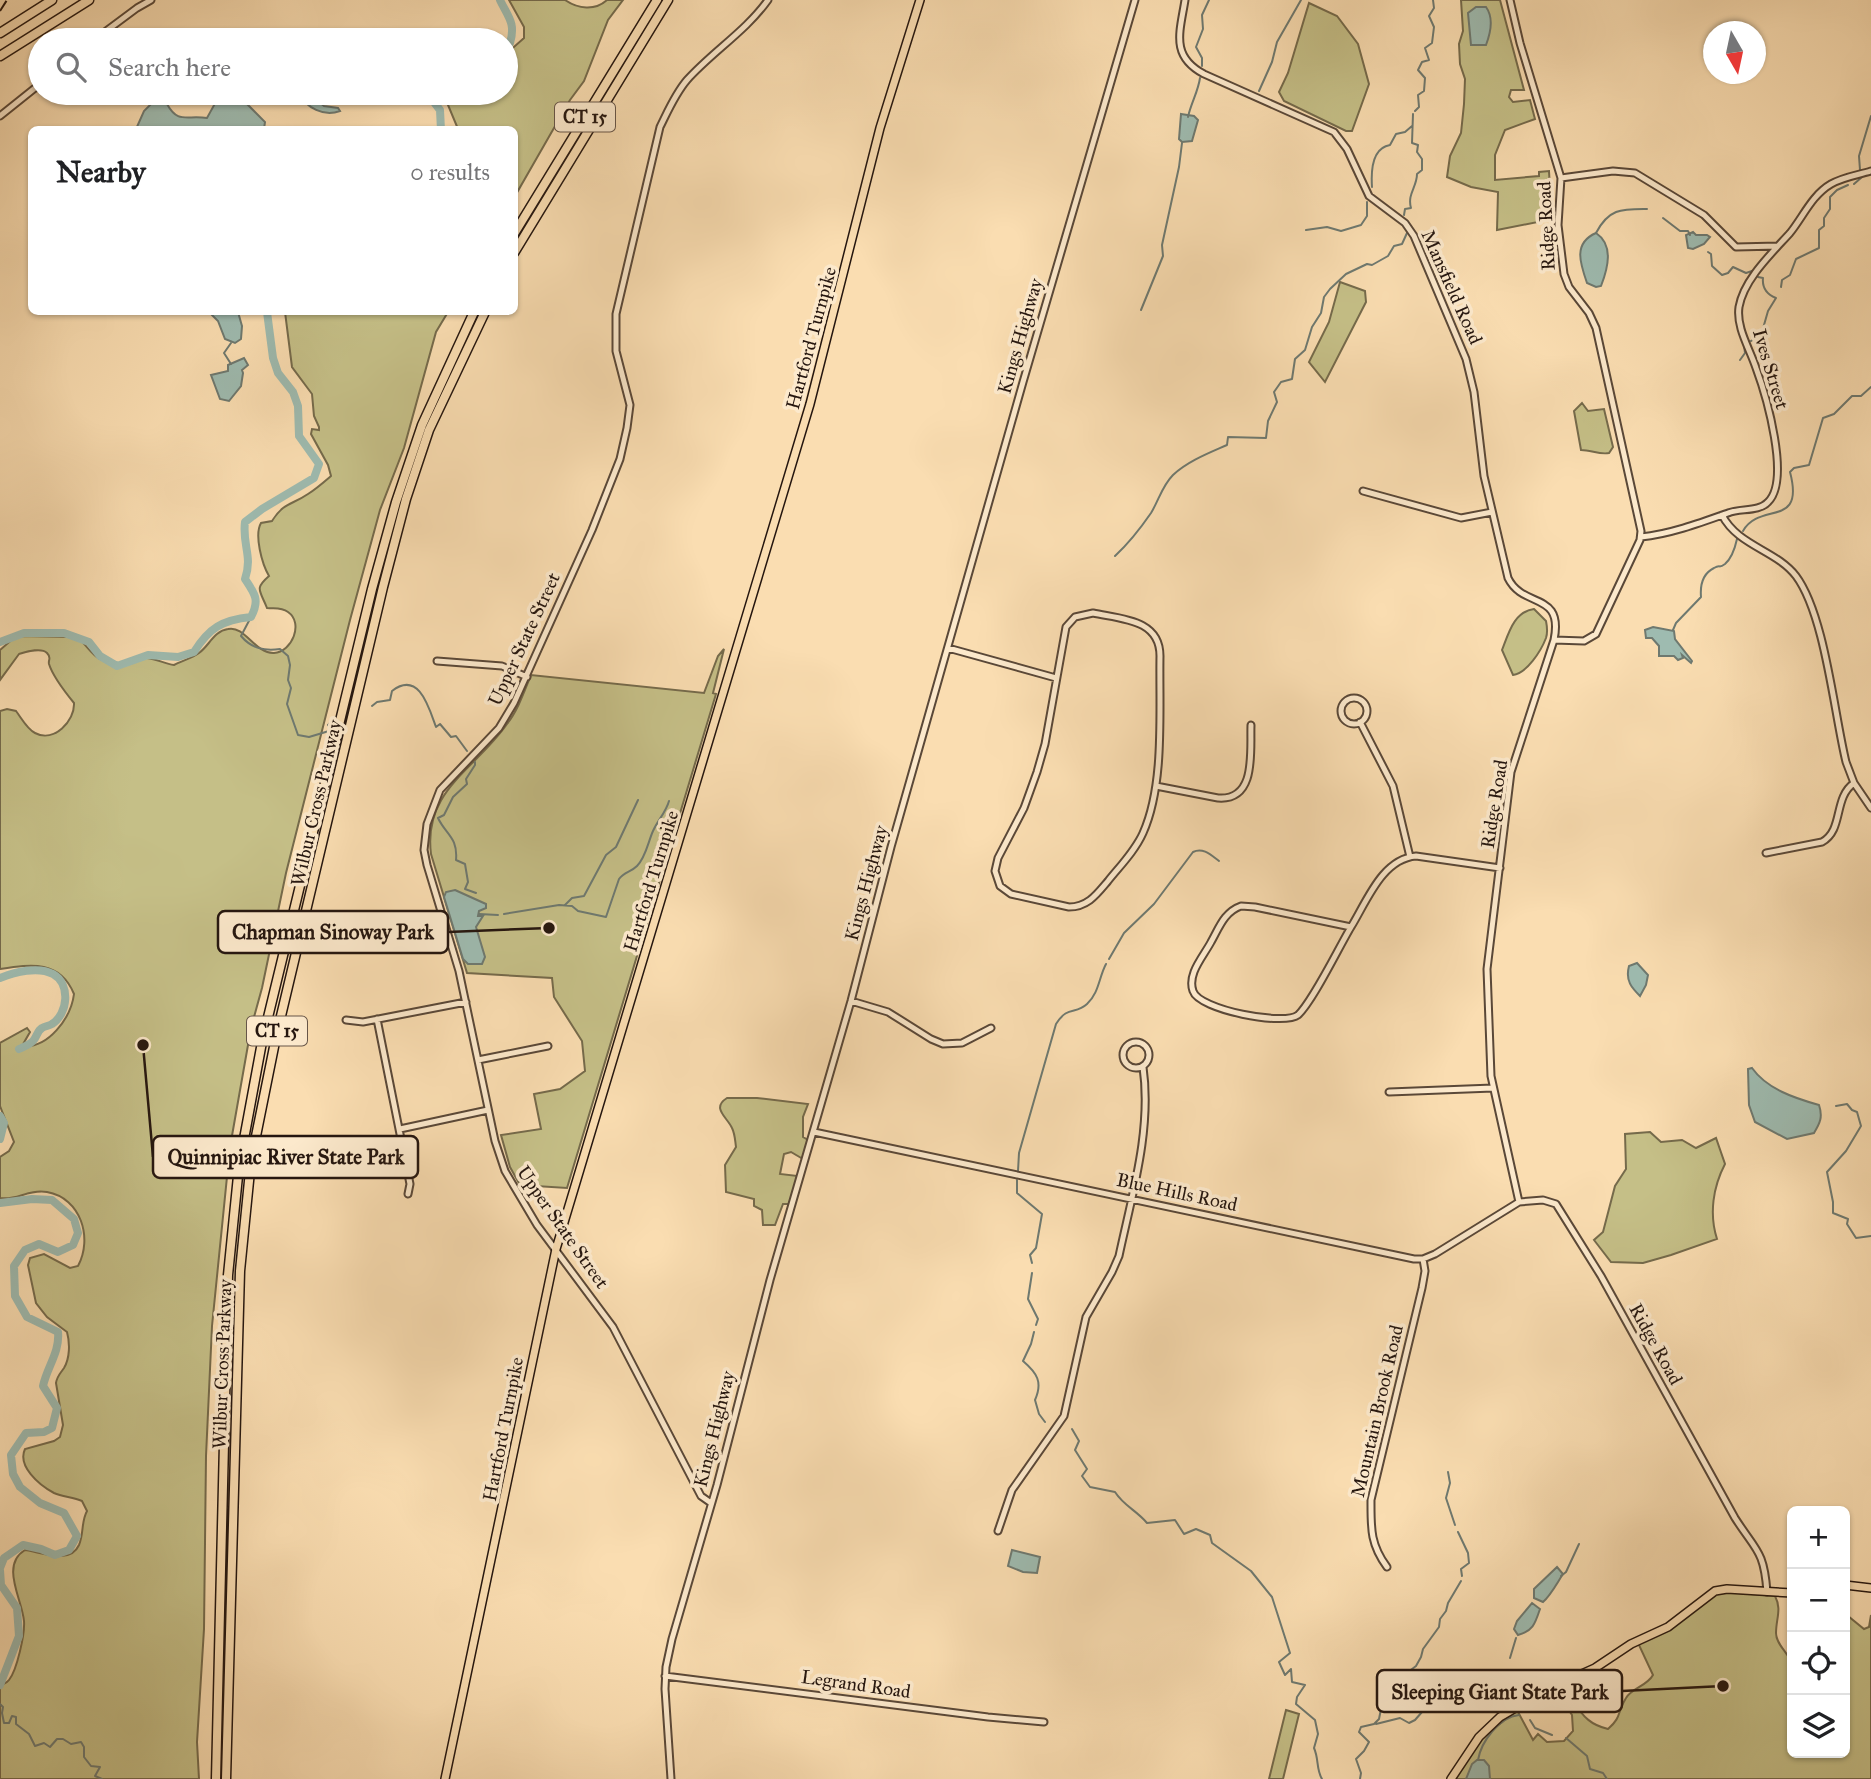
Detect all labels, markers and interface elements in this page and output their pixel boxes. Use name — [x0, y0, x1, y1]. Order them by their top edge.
north arrow — [1703, 21, 1766, 84]
search box — [28, 28, 518, 105]
icon: search — [52, 48, 90, 86]
text: Search here — [108, 51, 231, 83]
road number: CT 15 — [555, 103, 615, 132]
text: Nearby — [56, 154, 146, 190]
text: 0 results — [410, 158, 490, 186]
street label: Ridge Road — [1532, 180, 1561, 271]
street label: Mansfield Road — [1416, 226, 1488, 348]
street label: Hartford Turnpike — [781, 264, 841, 412]
street label: Kings Highway — [993, 275, 1049, 397]
street label: Ives Street — [1748, 326, 1794, 412]
street label: Upper State Street — [483, 568, 565, 709]
street label: Wilbur Cross Parkway — [286, 717, 347, 888]
street label: Ridge Road — [1476, 758, 1513, 850]
street label: Hartford Turnpike — [619, 808, 683, 954]
street label: Kings Highway — [840, 822, 894, 944]
callout: Chapman Sinoway Park — [218, 911, 448, 953]
text: Chapman Sinoway Park — [232, 919, 435, 945]
road number: CT 15 — [247, 1016, 307, 1046]
callout: Quinnipiac River State Park — [153, 1136, 418, 1178]
text: Quinnipiac River State Park — [167, 1144, 406, 1170]
street label: Upper State Street — [512, 1161, 614, 1293]
street label: Blue Hills Road — [1114, 1168, 1240, 1216]
street label: Wilbur Cross Parkway — [208, 1278, 236, 1449]
street label: Ridge Road — [1623, 1299, 1688, 1390]
street label: Mountain Brook Road — [1346, 1322, 1408, 1499]
street label: Hartford Turnpike — [478, 1355, 528, 1503]
street label: Kings Highway — [688, 1368, 741, 1490]
map controls — [1787, 1506, 1850, 1758]
button: + — [1787, 1506, 1850, 1569]
button: − — [1787, 1569, 1850, 1632]
button: locate — [1787, 1632, 1850, 1695]
street label: Legrand Road — [800, 1665, 913, 1704]
callout: Sleeping Giant State Park — [1377, 1670, 1622, 1712]
text: Sleeping Giant State Park — [1391, 1679, 1610, 1705]
button: layers — [1787, 1695, 1850, 1758]

